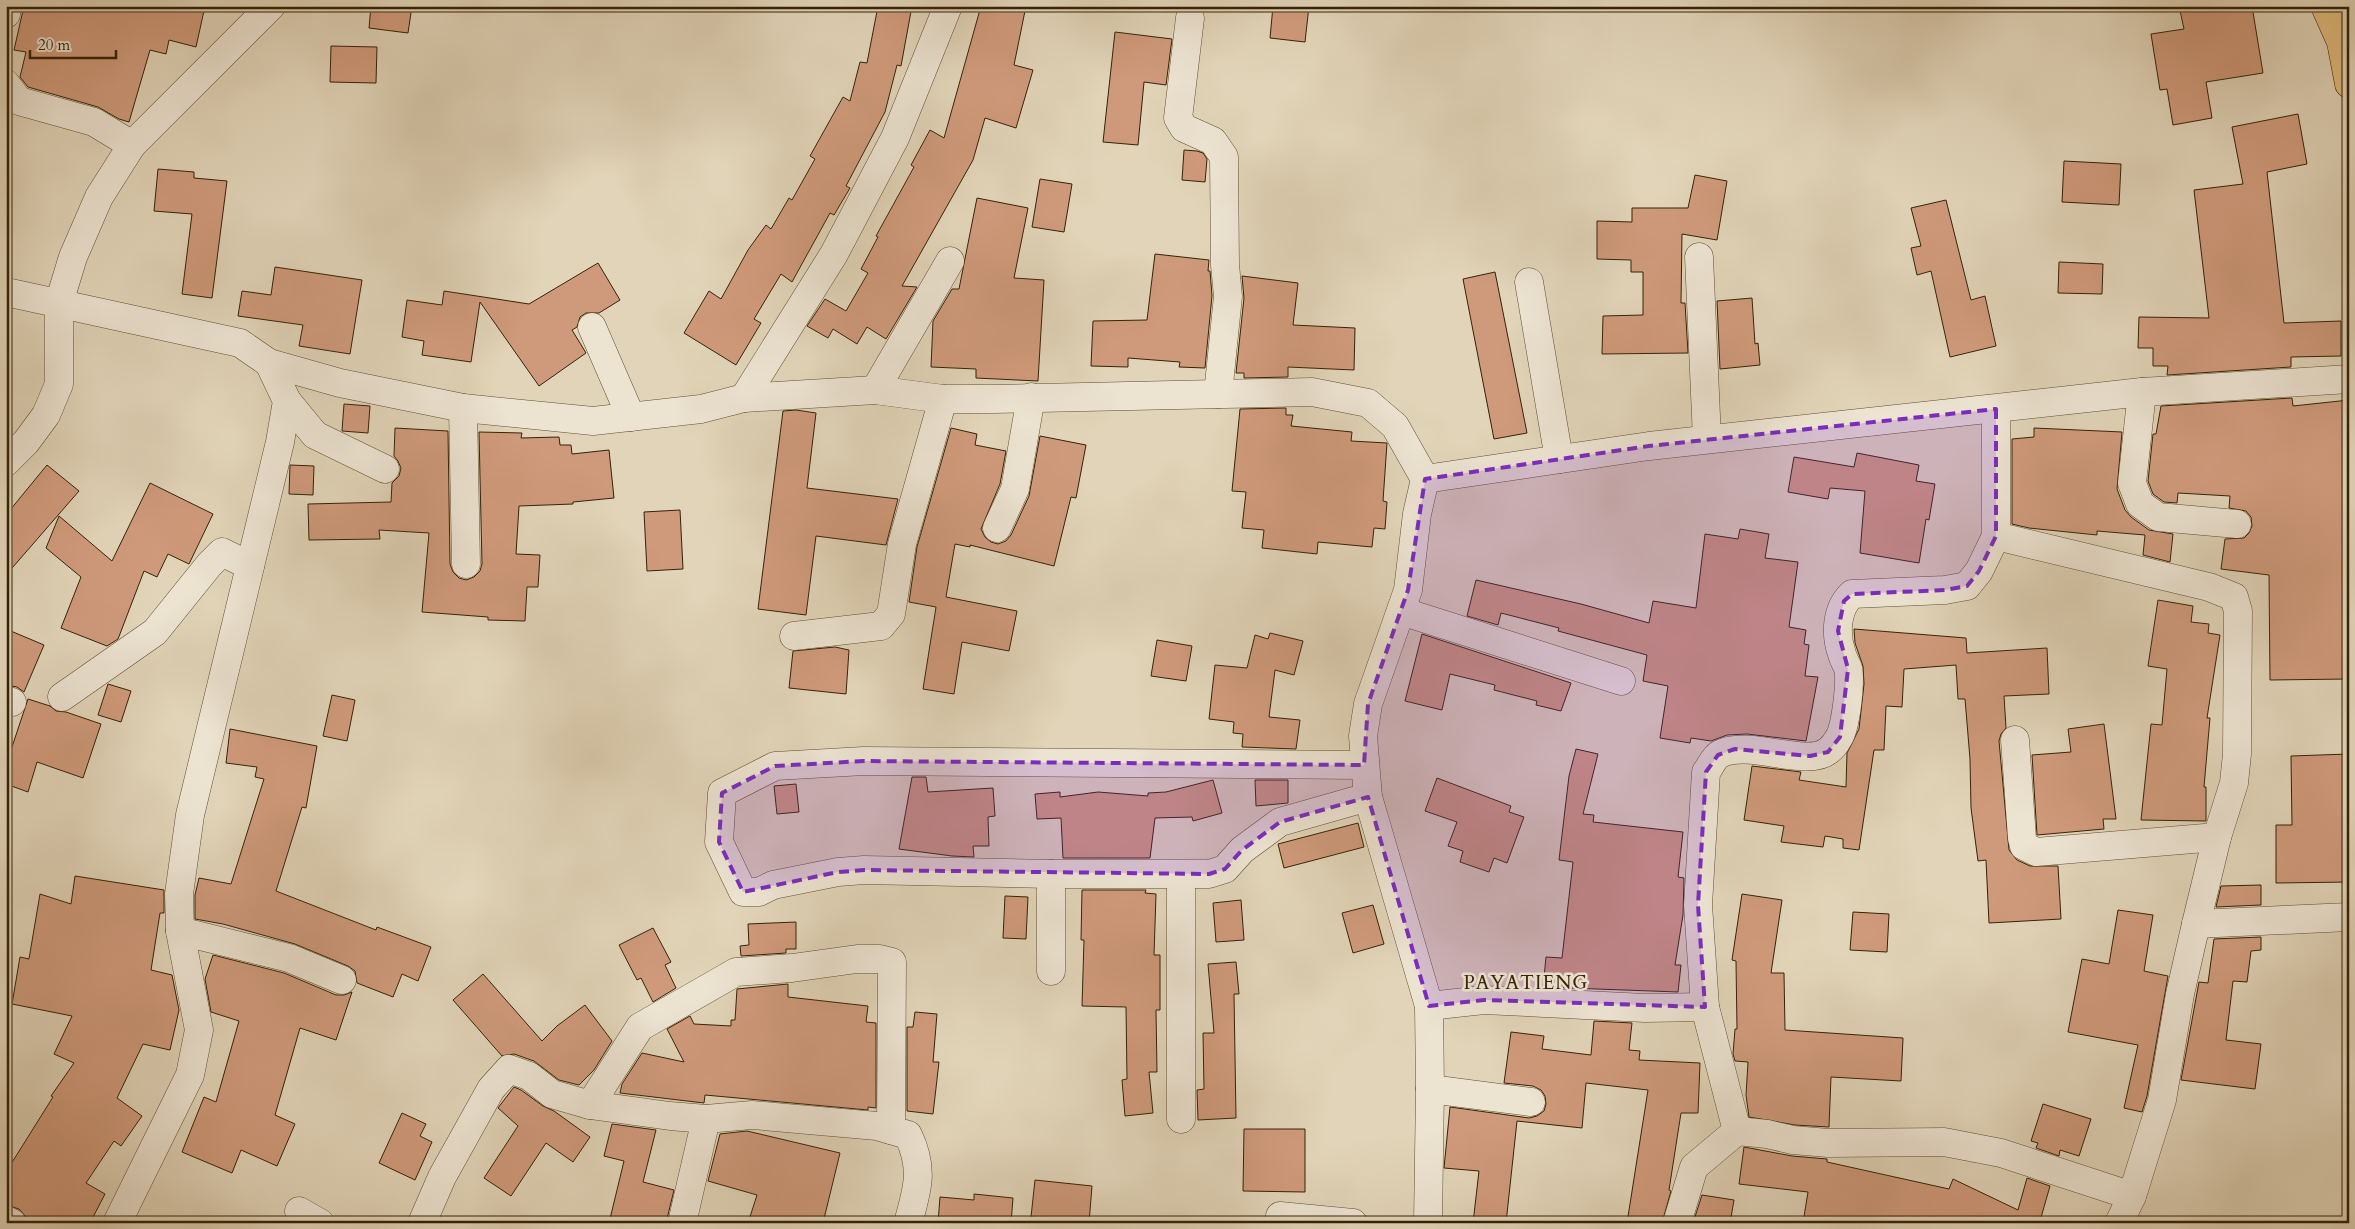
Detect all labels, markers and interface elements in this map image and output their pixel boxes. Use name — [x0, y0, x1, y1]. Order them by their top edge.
scale bar — [30, 28, 116, 60]
text: 20 m — [38, 35, 70, 55]
district label: PAYATIENG — [1464, 970, 1588, 996]

